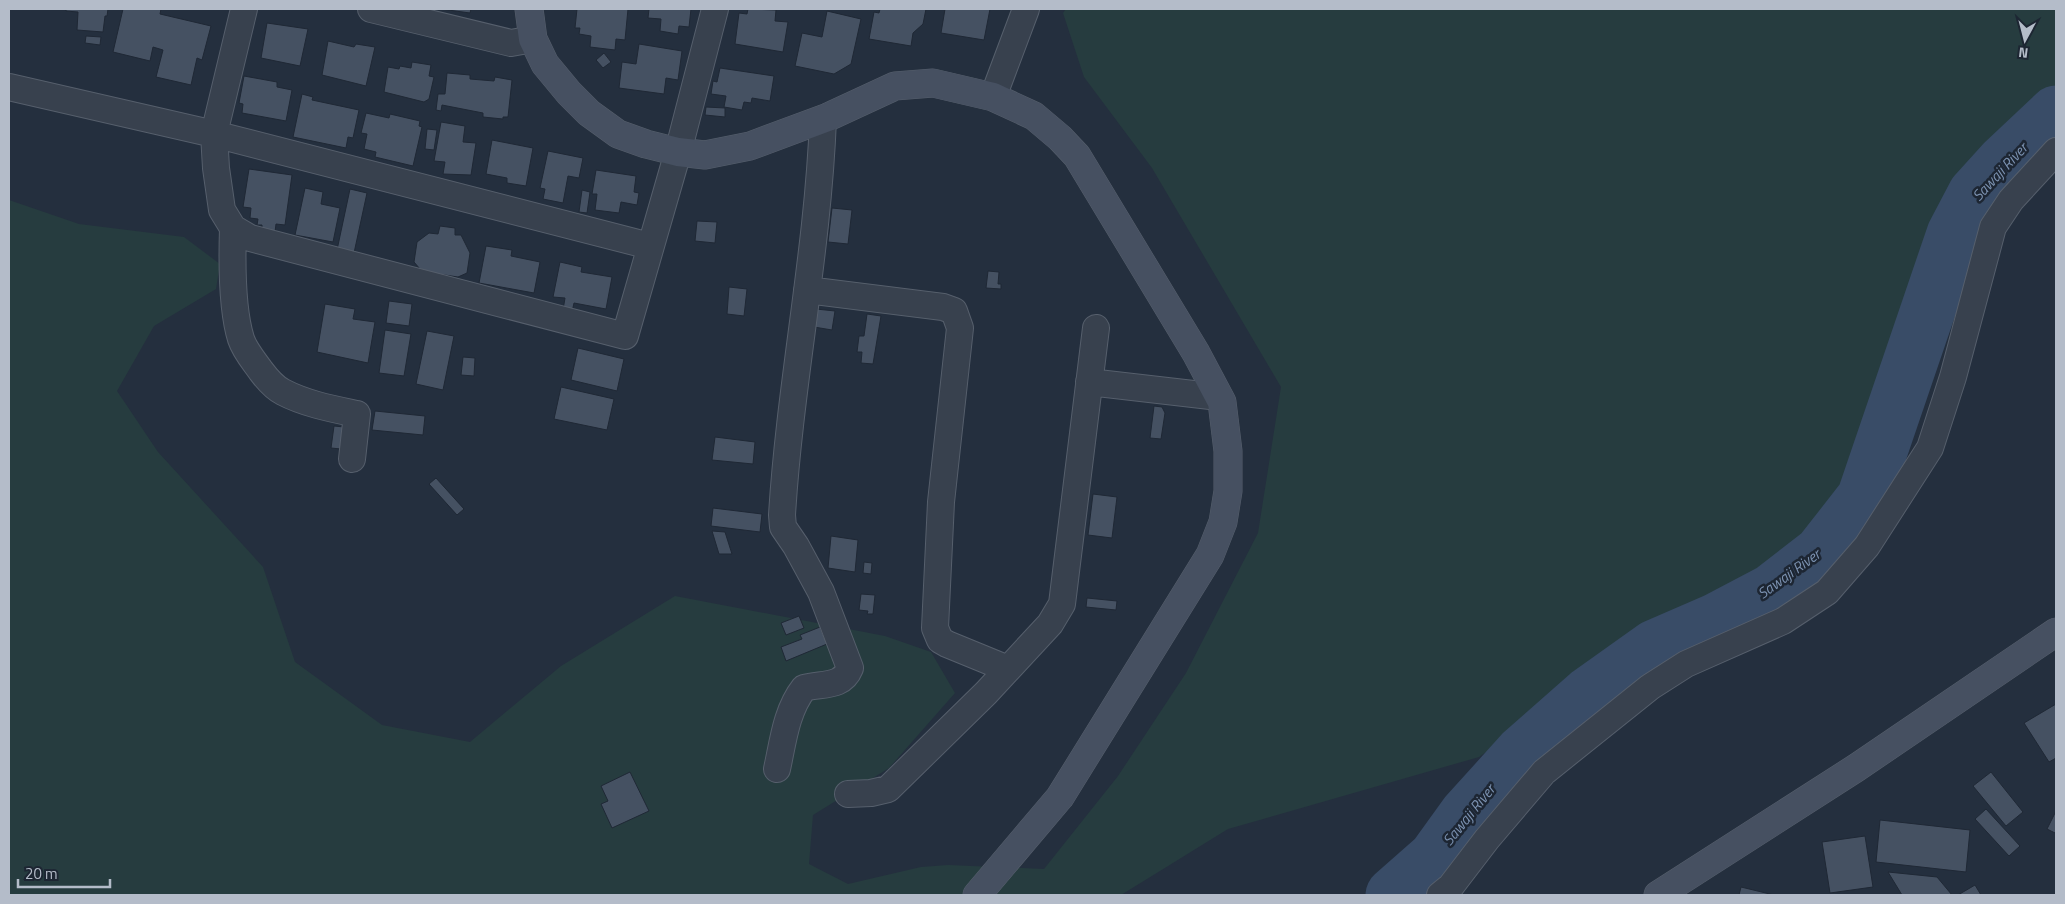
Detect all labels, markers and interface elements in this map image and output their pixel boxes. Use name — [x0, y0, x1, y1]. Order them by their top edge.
north arrow — [2000, 15, 2050, 65]
text: N — [2017, 42, 2029, 64]
water label: Sawaji River — [1966, 136, 2034, 206]
water label: Sawaji River — [1753, 542, 1827, 604]
water label: Sawaji River — [1437, 777, 1502, 850]
scale bar — [18, 856, 110, 888]
text: 20 m — [25, 862, 58, 885]

